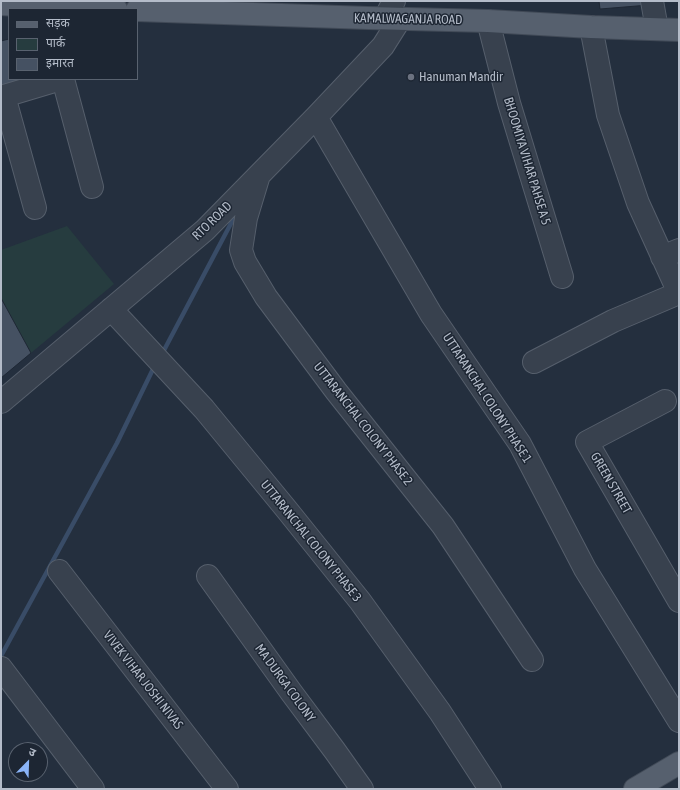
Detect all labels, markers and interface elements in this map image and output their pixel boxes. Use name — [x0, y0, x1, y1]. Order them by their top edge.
legend — [8, 8, 138, 80]
street label: KAMALWAGANJA ROAD — [354, 10, 462, 28]
text: सड़क — [46, 16, 70, 30]
text: पार्क — [46, 36, 65, 50]
text: इमारत — [46, 56, 74, 70]
place label: Hanuman Mandir — [419, 69, 503, 85]
marker: Hanuman Mandir — [406, 72, 416, 82]
street label: BHOOMIYA VIHAR PAHSE A 5 — [500, 95, 554, 227]
street label: RTO ROAD — [189, 198, 235, 244]
street label: UTTARANCHAL COLONY PHASE 1 — [439, 330, 535, 466]
street label: UTTARANCHAL COLONY PHASE 2 — [310, 359, 416, 489]
street label: GREEN STREET — [587, 449, 635, 517]
street label: UTTARANCHAL COLONY PHASE 3 — [257, 477, 365, 605]
street label: VIVEK VIHAR JOSHI NIVAS — [100, 628, 186, 732]
street label: MA DURGA COLONY — [252, 641, 318, 725]
north arrow — [8, 742, 48, 782]
text: उ — [27, 745, 38, 759]

